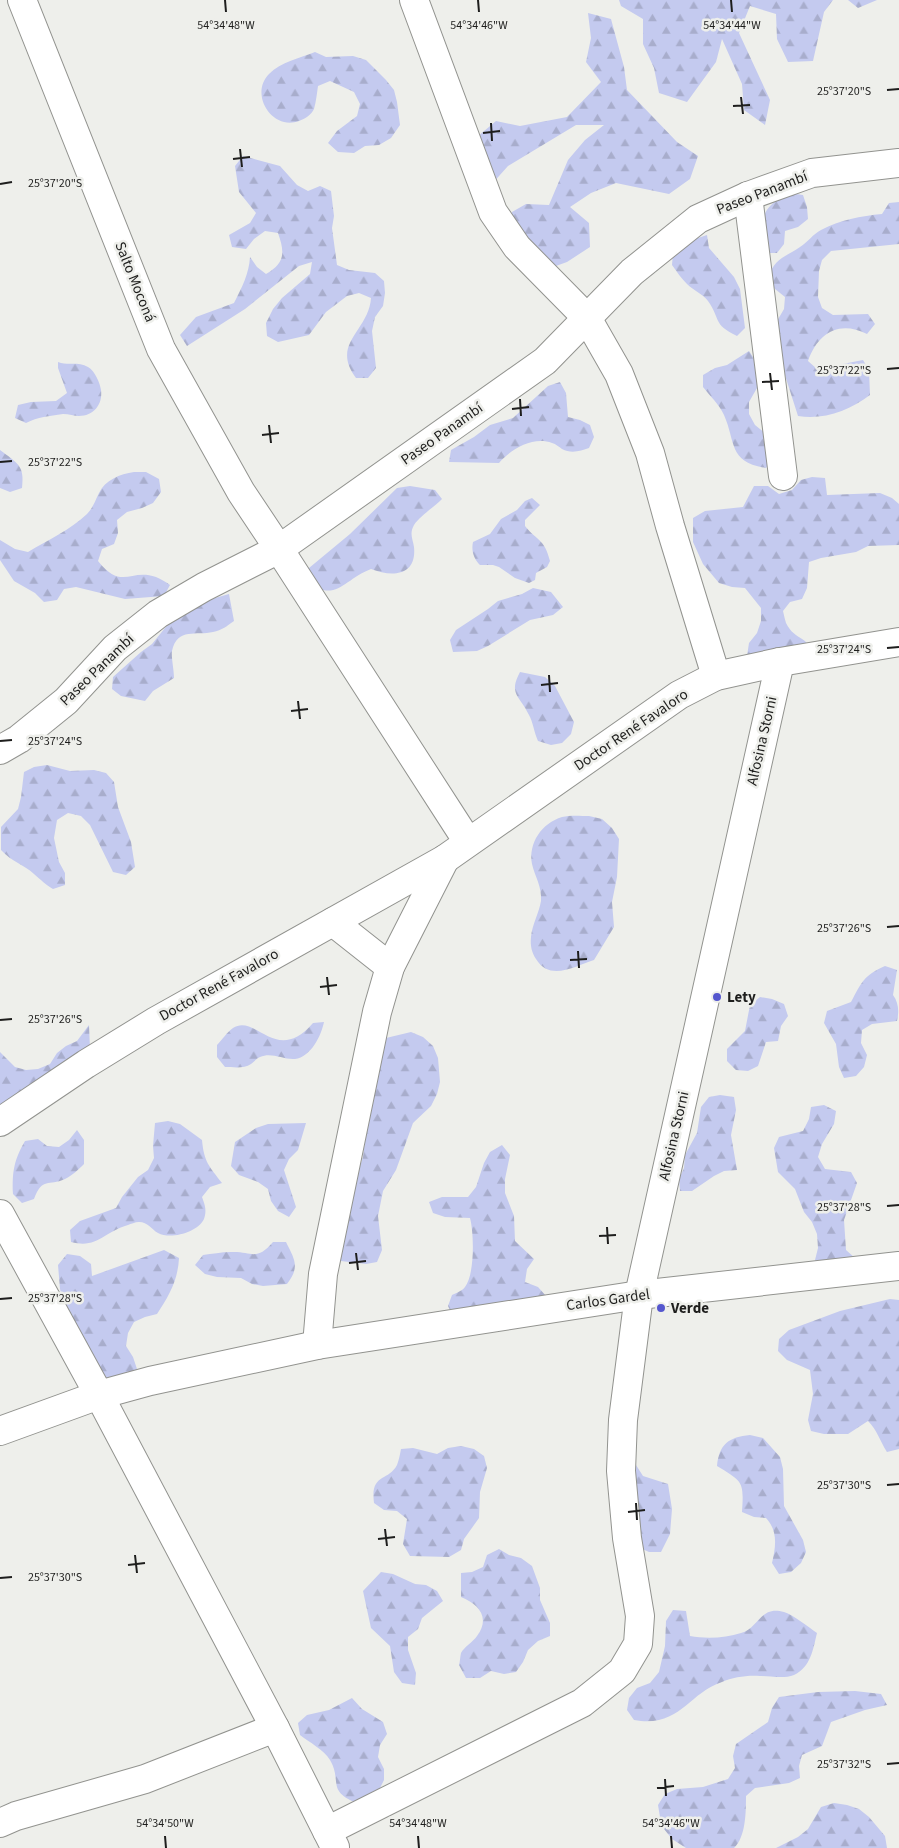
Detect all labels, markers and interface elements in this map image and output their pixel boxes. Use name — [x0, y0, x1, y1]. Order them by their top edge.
text: 54°34'48"W — [197, 17, 255, 34]
text: 54°34'46"W — [450, 17, 508, 34]
text: 54°34'44"W — [703, 17, 761, 34]
text: 25°37'20"S — [817, 83, 871, 100]
street label: Paseo Panambí — [713, 166, 812, 220]
text: 25°37'20"S — [28, 175, 82, 192]
street label: Salto Moconá — [109, 239, 161, 325]
text: 25°37'22"S — [817, 362, 871, 379]
street label: Paseo Panambí — [397, 397, 488, 470]
text: 25°37'22"S — [28, 454, 82, 471]
street label: Paseo Panambí — [55, 628, 140, 711]
text: 25°37'24"S — [817, 641, 871, 658]
street label: Doctor René Favaloro — [570, 684, 692, 776]
street label: Alfosina Storni — [742, 694, 782, 788]
text: 25°37'24"S — [28, 733, 82, 750]
text: 25°37'26"S — [817, 920, 871, 937]
street label: Doctor René Favaloro — [155, 943, 283, 1027]
place label: Lety — [727, 987, 756, 1008]
marker: Lety — [711, 991, 723, 1003]
text: 25°37'26"S — [28, 1011, 82, 1028]
street label: Alfosina Storni — [654, 1089, 694, 1183]
text: 25°37'28"S — [817, 1199, 871, 1216]
street label: Carlos Gardel — [565, 1284, 651, 1316]
text: 25°37'28"S — [28, 1290, 82, 1307]
place label: Verde — [670, 1298, 709, 1319]
marker: Verde — [655, 1302, 667, 1314]
text: 25°37'30"S — [817, 1477, 871, 1494]
text: 25°37'30"S — [28, 1569, 82, 1586]
text: 25°37'32"S — [817, 1756, 871, 1773]
text: 54°34'50"W — [136, 1815, 194, 1832]
text: 54°34'48"W — [389, 1815, 447, 1832]
text: 54°34'46"W — [642, 1815, 700, 1832]

